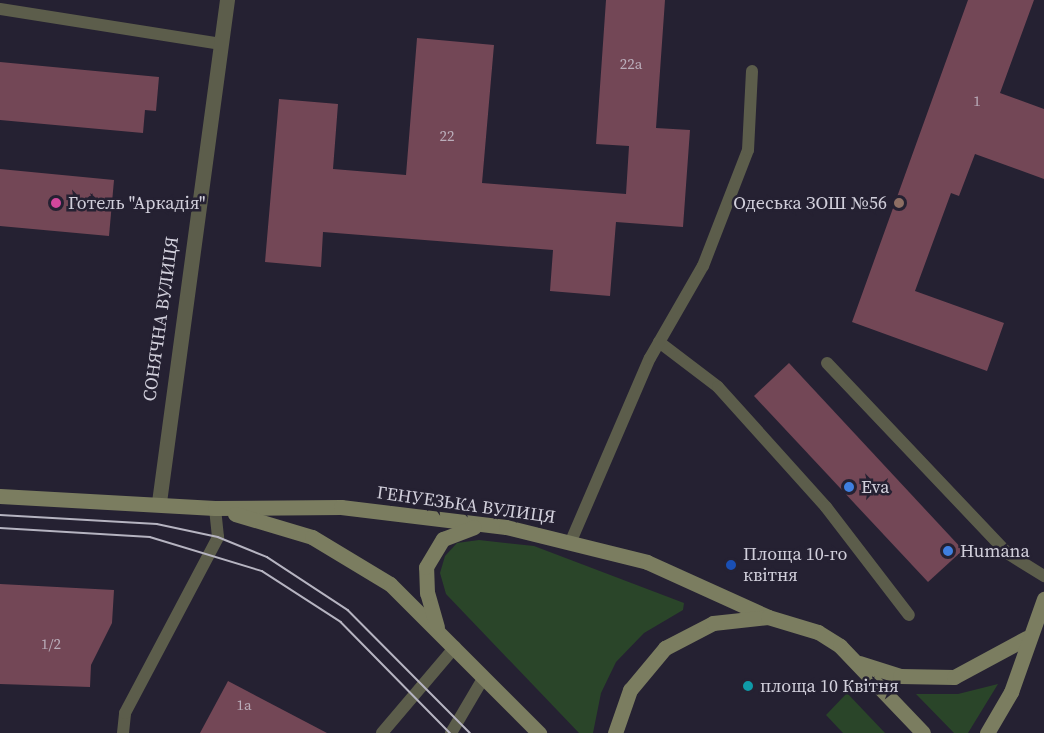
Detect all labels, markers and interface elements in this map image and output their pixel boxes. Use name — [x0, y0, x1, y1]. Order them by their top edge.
house number: 22а — [620, 55, 642, 73]
house number: 1 — [973, 92, 981, 110]
house number: 22 — [440, 127, 454, 145]
place label: Готель "Аркадія" — [68, 192, 205, 214]
place label: Одеська ЗОШ №56 — [733, 192, 887, 214]
marker: Готель "Аркадія" — [49, 196, 63, 210]
marker: Одеська ЗОШ №56 — [892, 196, 906, 210]
street label: СОНЯЧНА ВУЛИЦЯ — [139, 235, 183, 403]
place label: Eva — [861, 476, 889, 498]
marker: Eva — [842, 480, 856, 494]
street label: ГЕНУЕЗЬКА ВУЛИЦЯ — [375, 482, 557, 528]
place label: Humana — [960, 540, 1030, 562]
place label: Площа 10-го квітня — [743, 544, 847, 586]
marker: Humana — [941, 544, 955, 558]
marker: Площа 10-го квітня — [724, 558, 738, 572]
house number: 1/2 — [41, 635, 61, 653]
place label: площа 10 Квітня — [760, 675, 899, 697]
marker: площа 10 Квітня — [741, 679, 755, 693]
house number: 1а — [236, 696, 252, 714]

